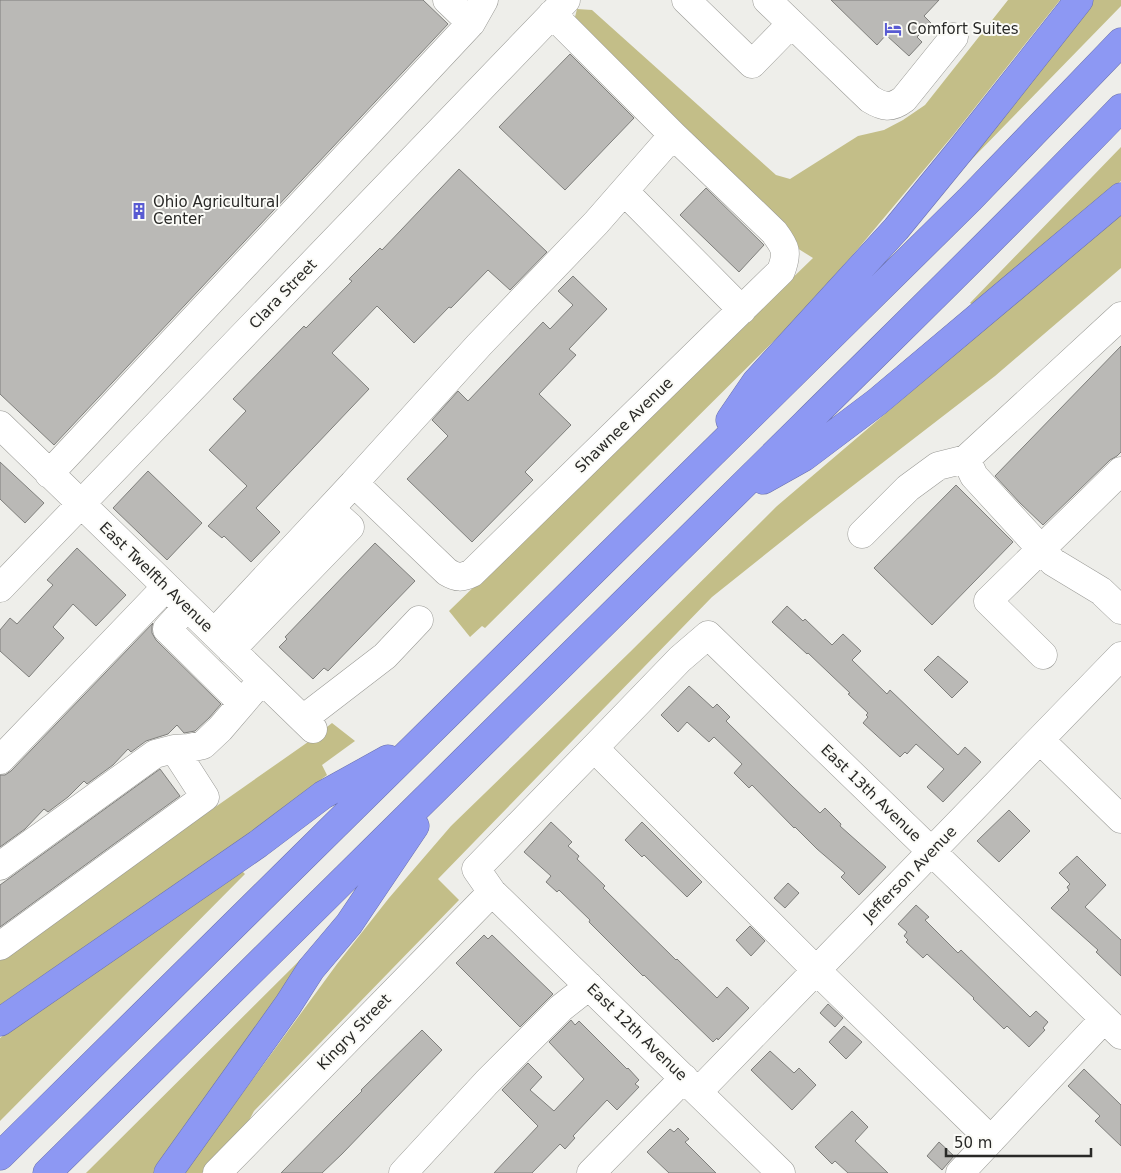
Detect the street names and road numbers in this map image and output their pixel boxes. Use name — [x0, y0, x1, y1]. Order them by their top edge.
street label: Clara Street — [245, 255, 321, 332]
street label: Shawnee Avenue — [571, 374, 677, 476]
street label: East Twelfth Avenue — [96, 518, 216, 636]
street label: East 13th Avenue — [817, 741, 925, 845]
street label: Jefferson Avenue — [859, 822, 960, 926]
street label: East 12th Avenue — [583, 980, 691, 1084]
street label: Kingry Street — [313, 990, 395, 1074]

